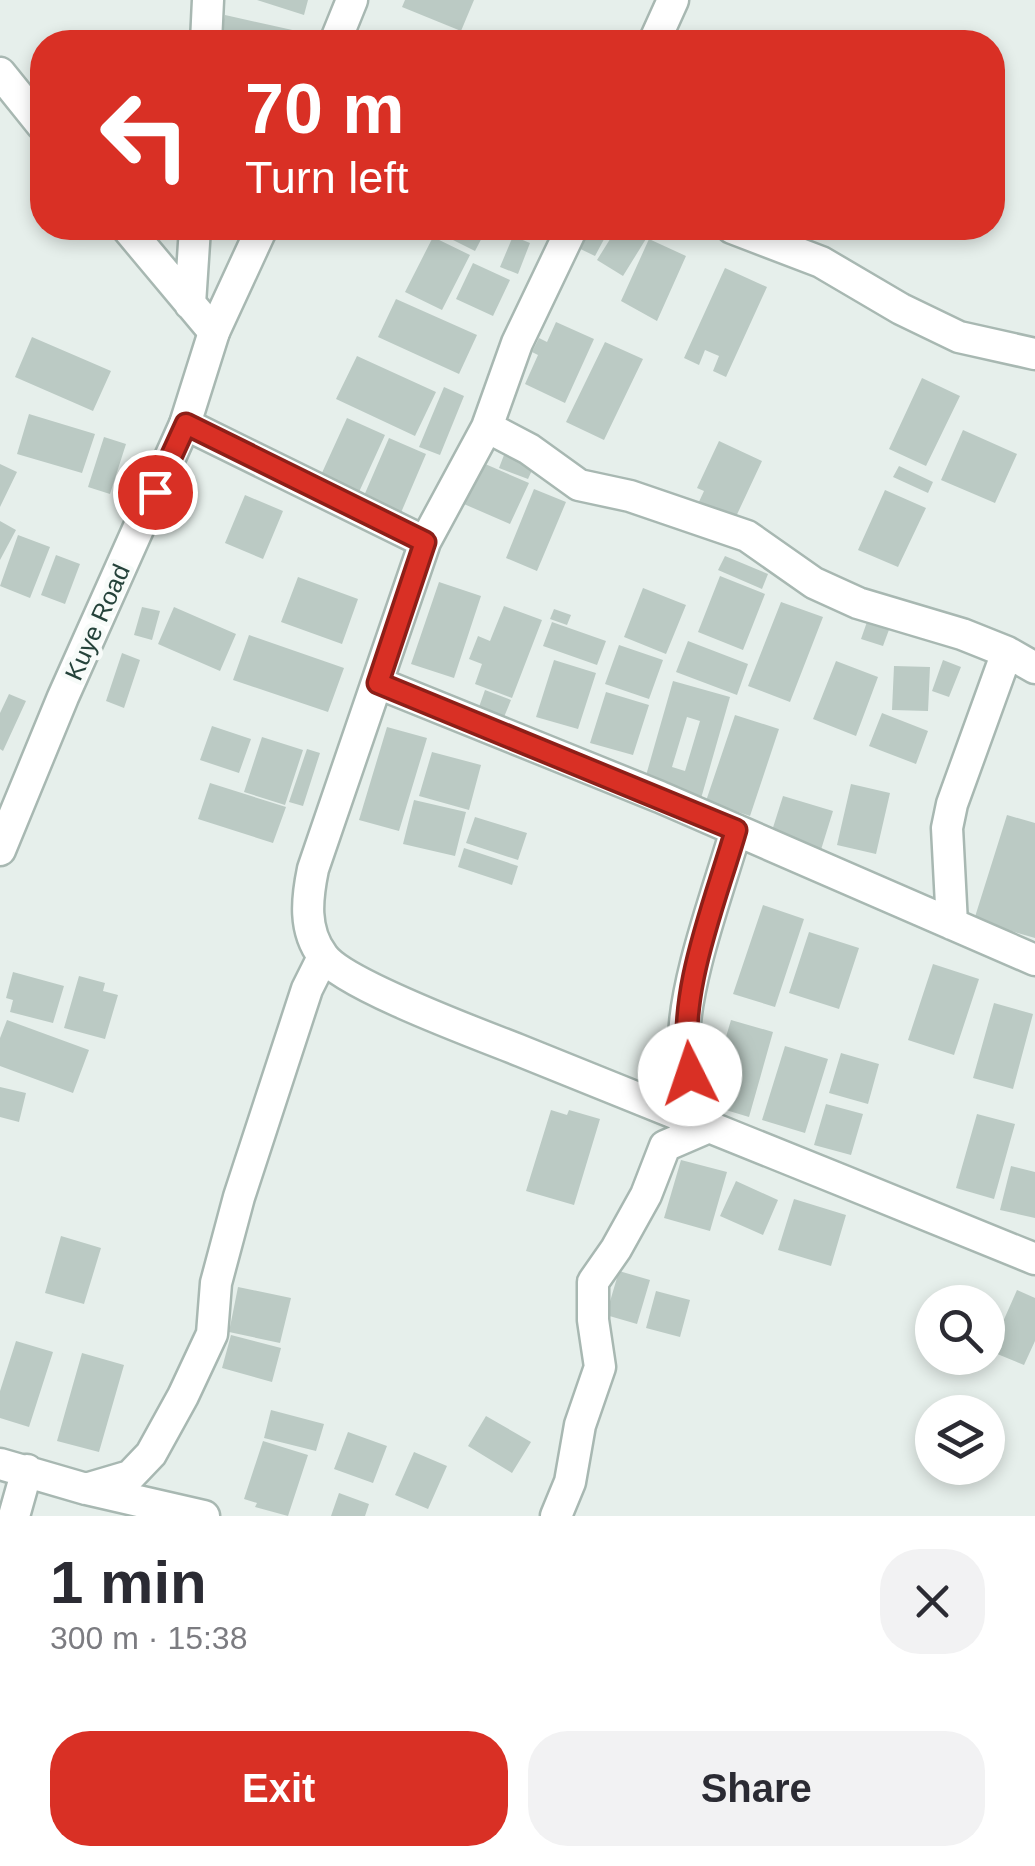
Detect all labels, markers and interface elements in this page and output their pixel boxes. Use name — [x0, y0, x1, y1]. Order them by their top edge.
icon: left — [80, 70, 210, 200]
text: 70 m — [245, 70, 405, 148]
text: Turn left — [245, 152, 408, 203]
pin — [113, 450, 198, 535]
icon: arrive — [128, 465, 183, 520]
street label: Kuye Road — [59, 560, 135, 684]
position arrow — [638, 1022, 742, 1126]
map controls — [915, 1285, 1005, 1485]
button: search — [915, 1285, 1005, 1375]
button: layers — [915, 1395, 1005, 1485]
text: 1 min — [50, 1549, 207, 1616]
button: close — [880, 1549, 985, 1654]
text: 300 m · 15:38 — [50, 1620, 247, 1656]
button: Exit — [50, 1731, 508, 1846]
button: Share — [528, 1731, 985, 1846]

